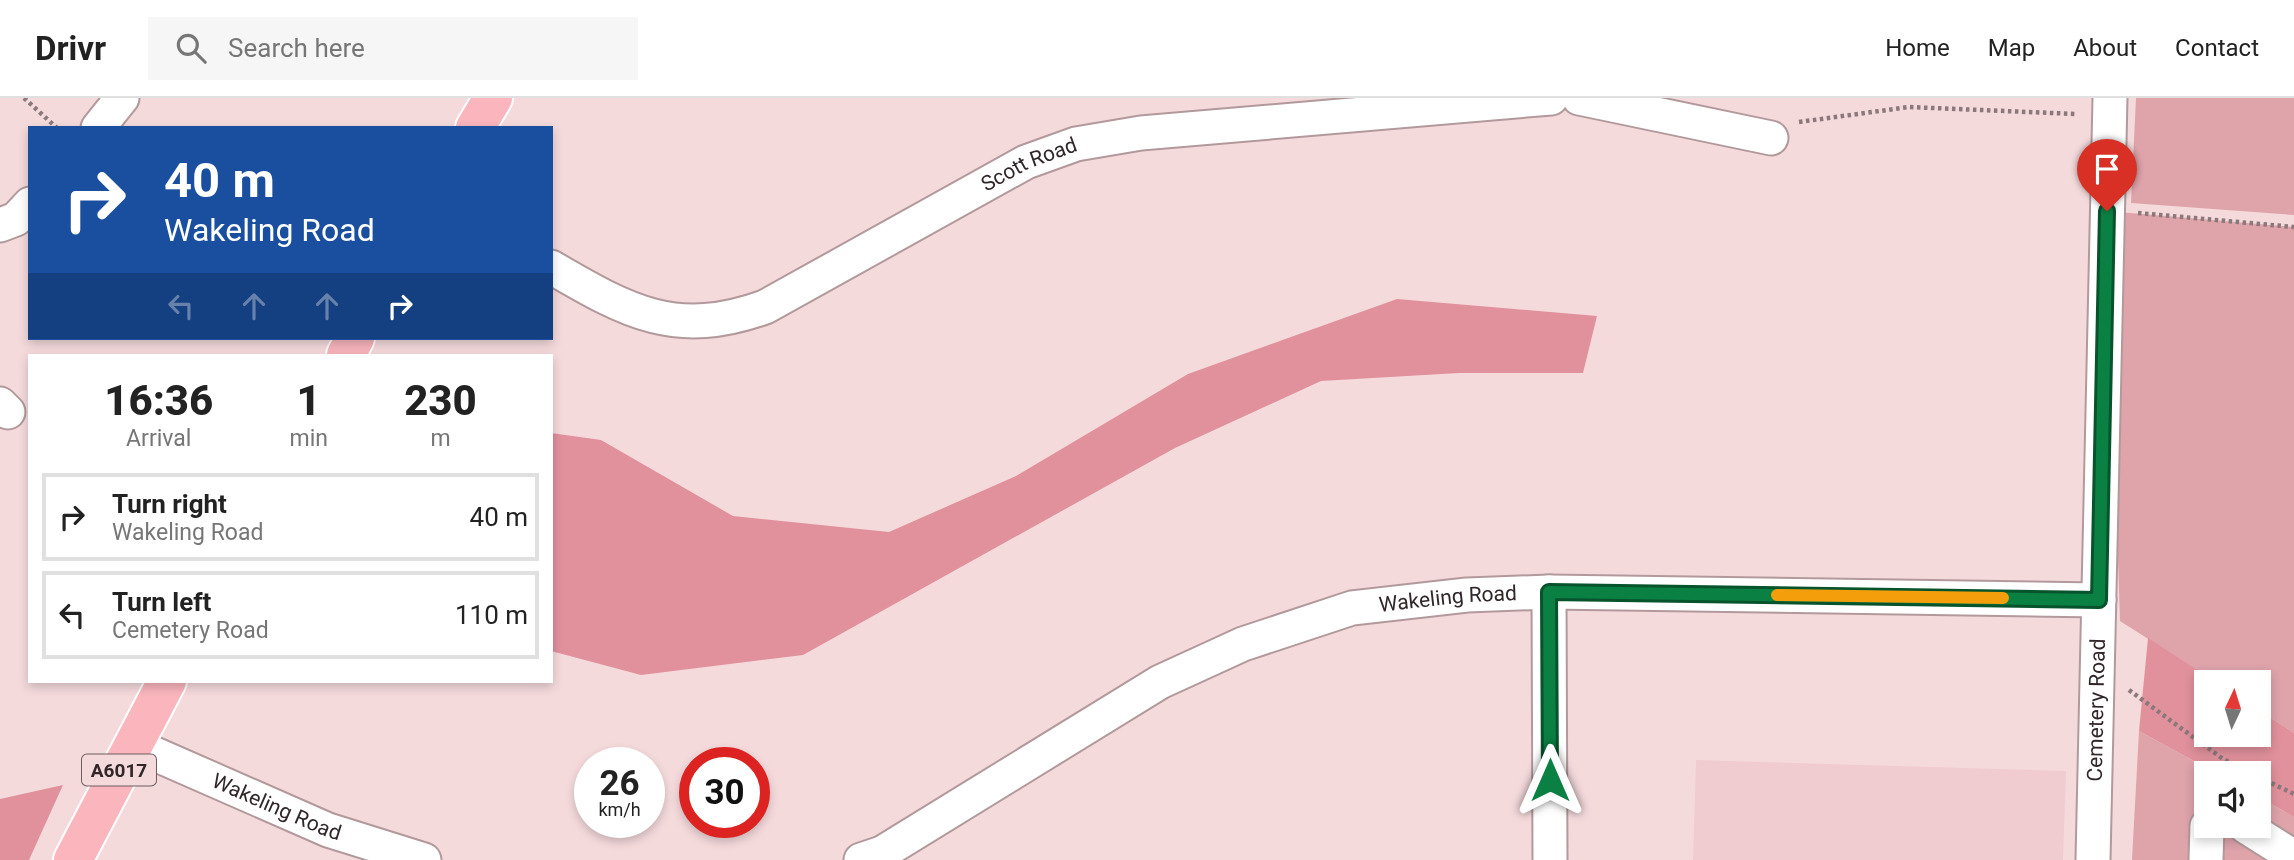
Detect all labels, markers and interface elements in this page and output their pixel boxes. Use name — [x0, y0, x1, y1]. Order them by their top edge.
search box — [148, 17, 638, 80]
text: Drivr — [35, 29, 106, 68]
icon: search — [172, 29, 210, 67]
text: Search here — [228, 33, 365, 63]
text: Home — [1885, 34, 1950, 62]
text: Map — [1988, 34, 2035, 62]
text: About — [2073, 34, 2137, 62]
text: Contact — [2175, 34, 2259, 62]
street label: Scott Road — [977, 133, 1080, 196]
pin — [2077, 139, 2137, 211]
icon: arrive — [2088, 150, 2126, 188]
text: 40 m — [164, 152, 275, 209]
icon: right — [49, 154, 140, 245]
text: Wakeling Road — [164, 211, 375, 249]
icon: left — [162, 287, 200, 325]
icon: ahead — [235, 287, 273, 325]
icon: ahead — [308, 287, 346, 325]
icon: right — [381, 287, 419, 325]
text: 16:36 — [104, 376, 213, 425]
text: 1 — [297, 376, 321, 425]
text: 230 — [404, 376, 477, 425]
text: Arrival — [126, 425, 191, 452]
text: min — [289, 425, 328, 452]
text: m — [430, 425, 451, 452]
text: Turn right — [112, 489, 227, 519]
icon: right — [53, 498, 91, 536]
text: 40 m — [470, 502, 528, 532]
text: Wakeling Road — [112, 519, 263, 546]
street label: Wakeling Road — [1378, 581, 1517, 617]
text: Turn left — [112, 587, 211, 617]
icon: left — [53, 596, 91, 634]
text: 110 m — [455, 600, 528, 630]
text: Cemetery Road — [112, 617, 269, 644]
street label: Cemetery Road — [2083, 638, 2110, 782]
north arrow — [2194, 670, 2272, 747]
map controls — [2194, 670, 2271, 838]
position arrow — [1513, 743, 1587, 817]
speed limit sign: 30 — [679, 747, 770, 838]
road number: A6017 — [82, 754, 156, 786]
button: sound — [2194, 761, 2271, 838]
text: 26 — [599, 763, 640, 804]
street label: Wakeling Road — [208, 769, 344, 845]
text: km/h — [598, 799, 641, 820]

